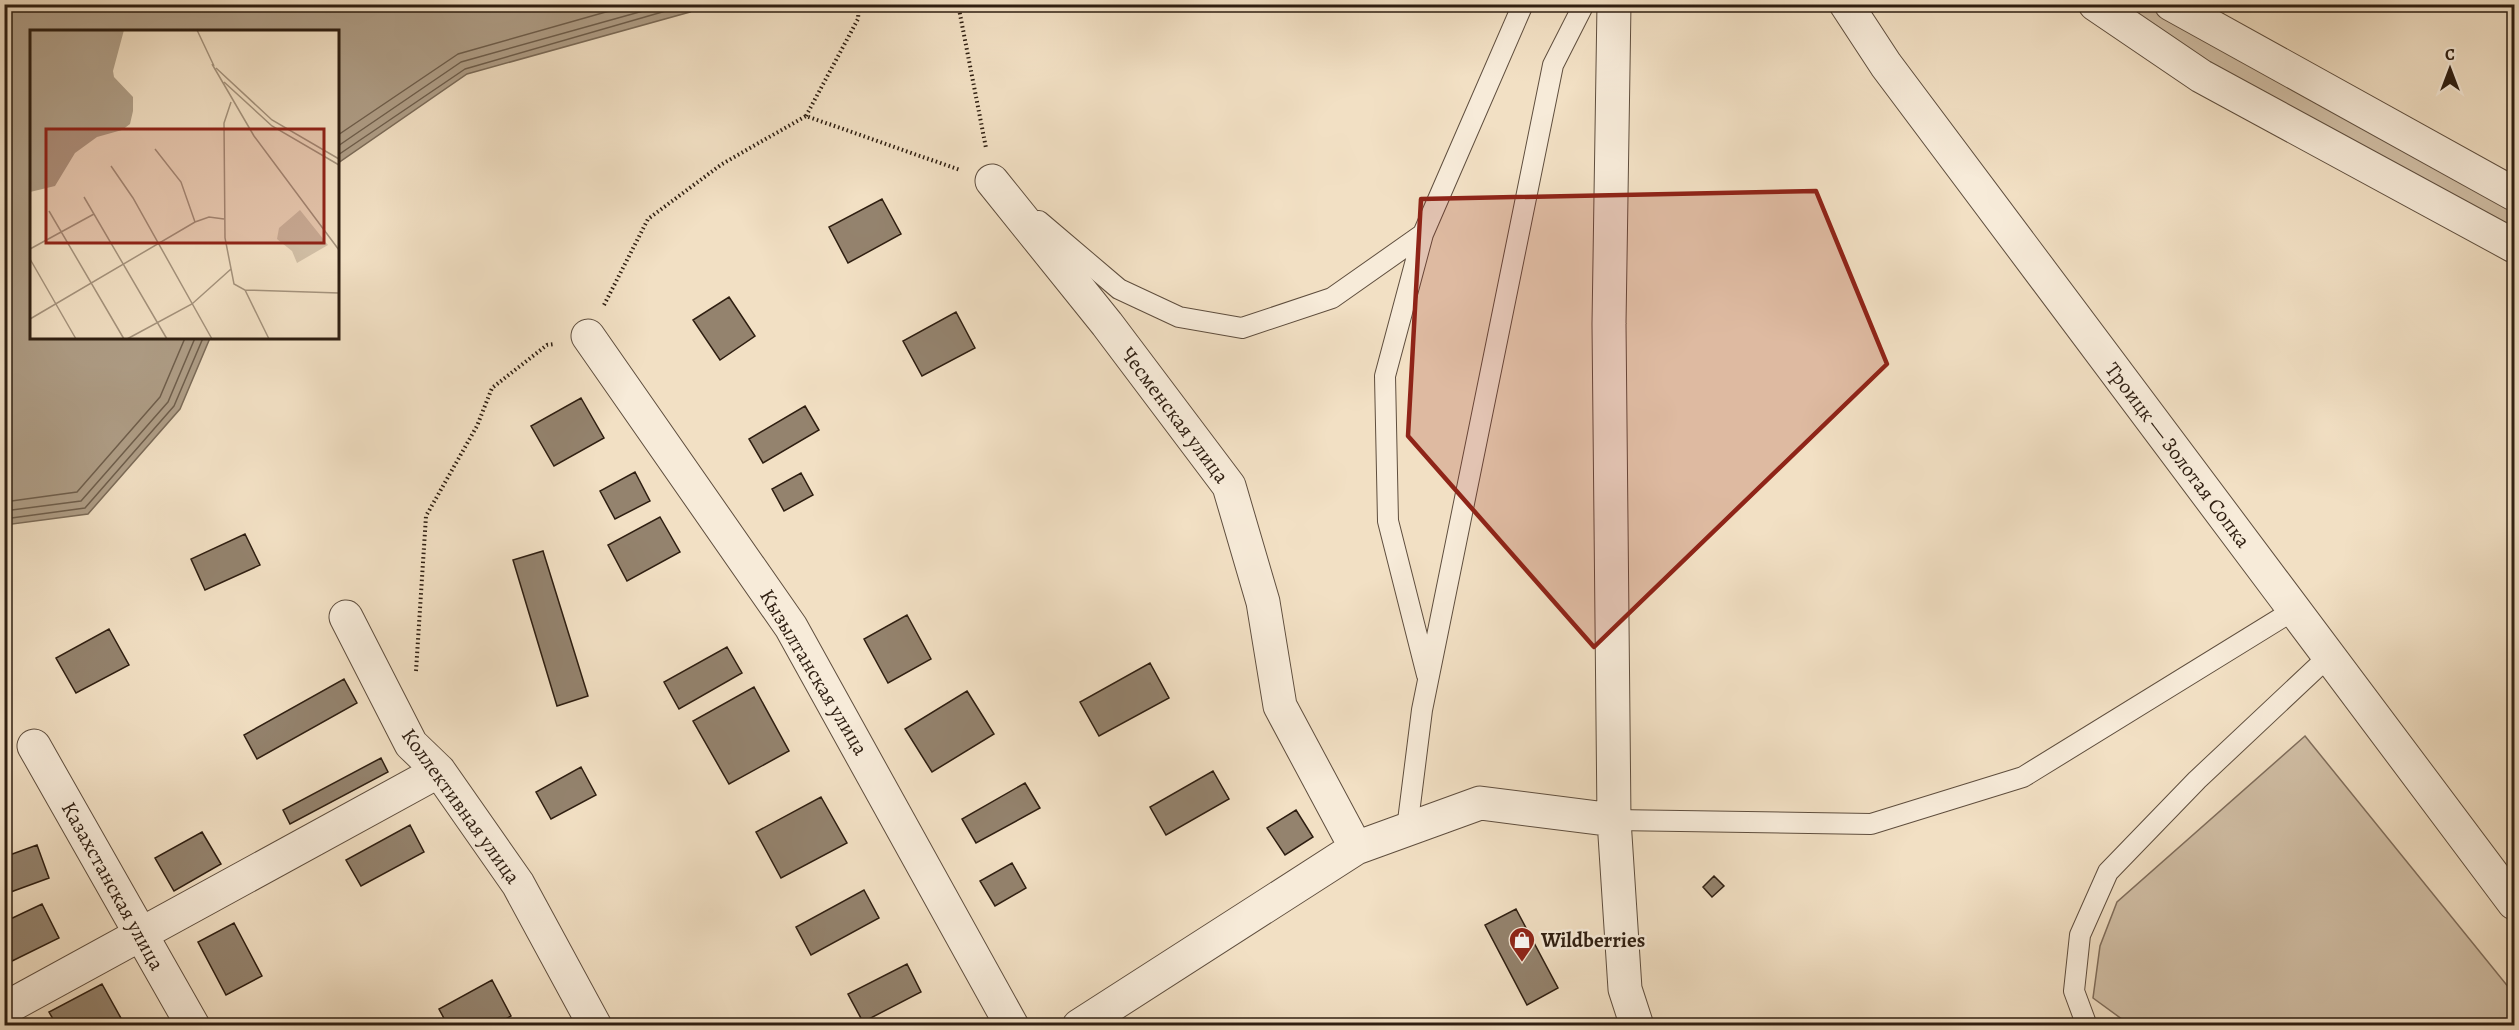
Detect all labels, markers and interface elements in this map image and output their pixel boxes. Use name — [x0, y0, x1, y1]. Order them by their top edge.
inset map — [30, 30, 339, 339]
north arrow — [2420, 39, 2480, 99]
text: С — [2445, 44, 2455, 66]
street label: Чесменская улица — [1115, 341, 1236, 489]
street label: Троицк — Золотая Сопка — [2099, 357, 2257, 554]
street label: Кызылтанская улица — [753, 584, 875, 761]
street label: Коллективная улица — [395, 722, 527, 890]
street label: Казахстанская улица — [55, 797, 171, 976]
shop icon: Wildberries — [1507, 925, 1537, 963]
place label: Wildberries — [1540, 926, 1645, 954]

